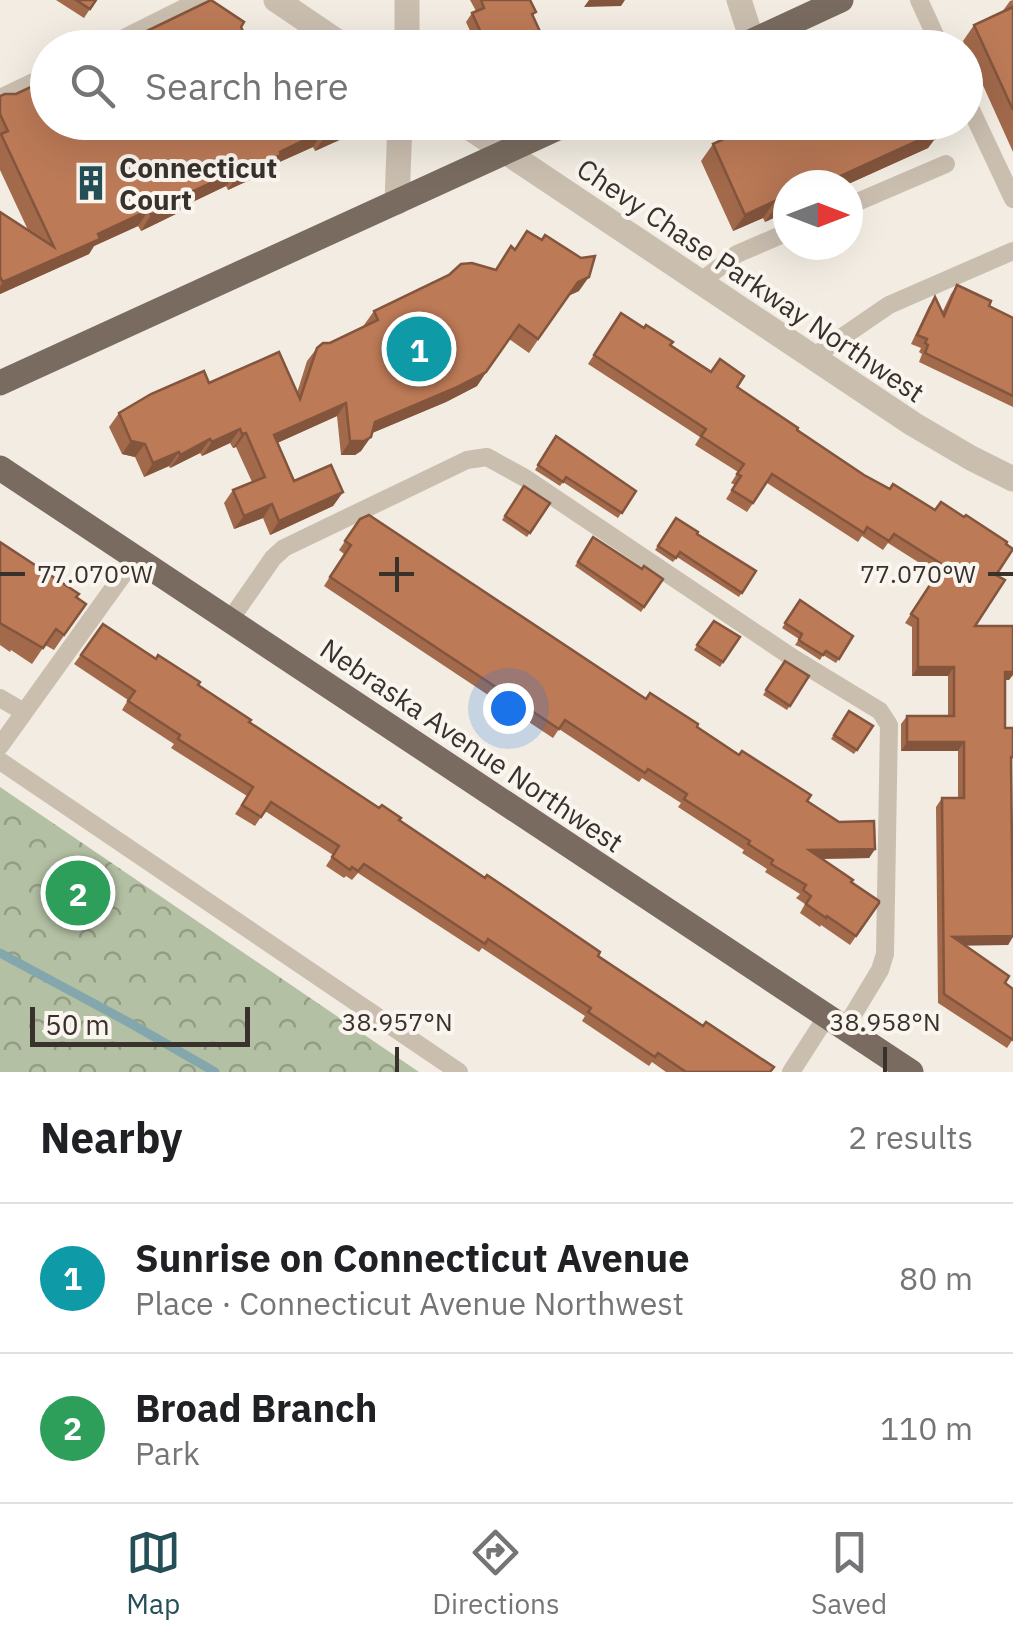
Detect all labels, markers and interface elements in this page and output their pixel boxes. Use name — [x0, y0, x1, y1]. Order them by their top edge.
search box — [30, 30, 983, 140]
icon: search — [65, 58, 120, 113]
text: Search here — [145, 61, 349, 110]
place label: Connecticut Court — [119, 149, 277, 218]
street label: Chevy Chase Parkway Northwest — [570, 150, 932, 410]
building icon: Connecticut Court — [72, 164, 110, 202]
north arrow — [773, 170, 863, 260]
pin: 1 — [386, 312, 452, 386]
text: 77.070°W — [37, 557, 153, 590]
text: 77.070°W — [860, 557, 976, 590]
street label: Nebraska Avenue Northwest — [313, 630, 631, 860]
your location — [483, 683, 534, 734]
pin: 2 — [46, 856, 110, 930]
scale bar — [30, 1002, 250, 1046]
text: 38.957°N — [341, 1005, 453, 1038]
text: 38.958°N — [829, 1005, 941, 1038]
text: 50 m — [45, 1006, 110, 1043]
text: Nearby — [40, 1110, 182, 1165]
text: 2 results — [848, 1116, 973, 1158]
text: Sunrise on Connecticut Avenue — [135, 1233, 690, 1282]
text: 1 — [63, 1257, 82, 1299]
text: 80 m — [899, 1257, 973, 1299]
text: Place · Connecticut Avenue Northwest — [135, 1282, 684, 1324]
text: Broad Branch — [135, 1383, 377, 1432]
text: 2 — [63, 1407, 82, 1449]
text: 110 m — [880, 1407, 973, 1449]
text: Park — [135, 1432, 200, 1474]
tab: Map — [126, 1525, 181, 1622]
tab: Directions — [432, 1525, 560, 1622]
tab: Saved — [811, 1525, 887, 1622]

